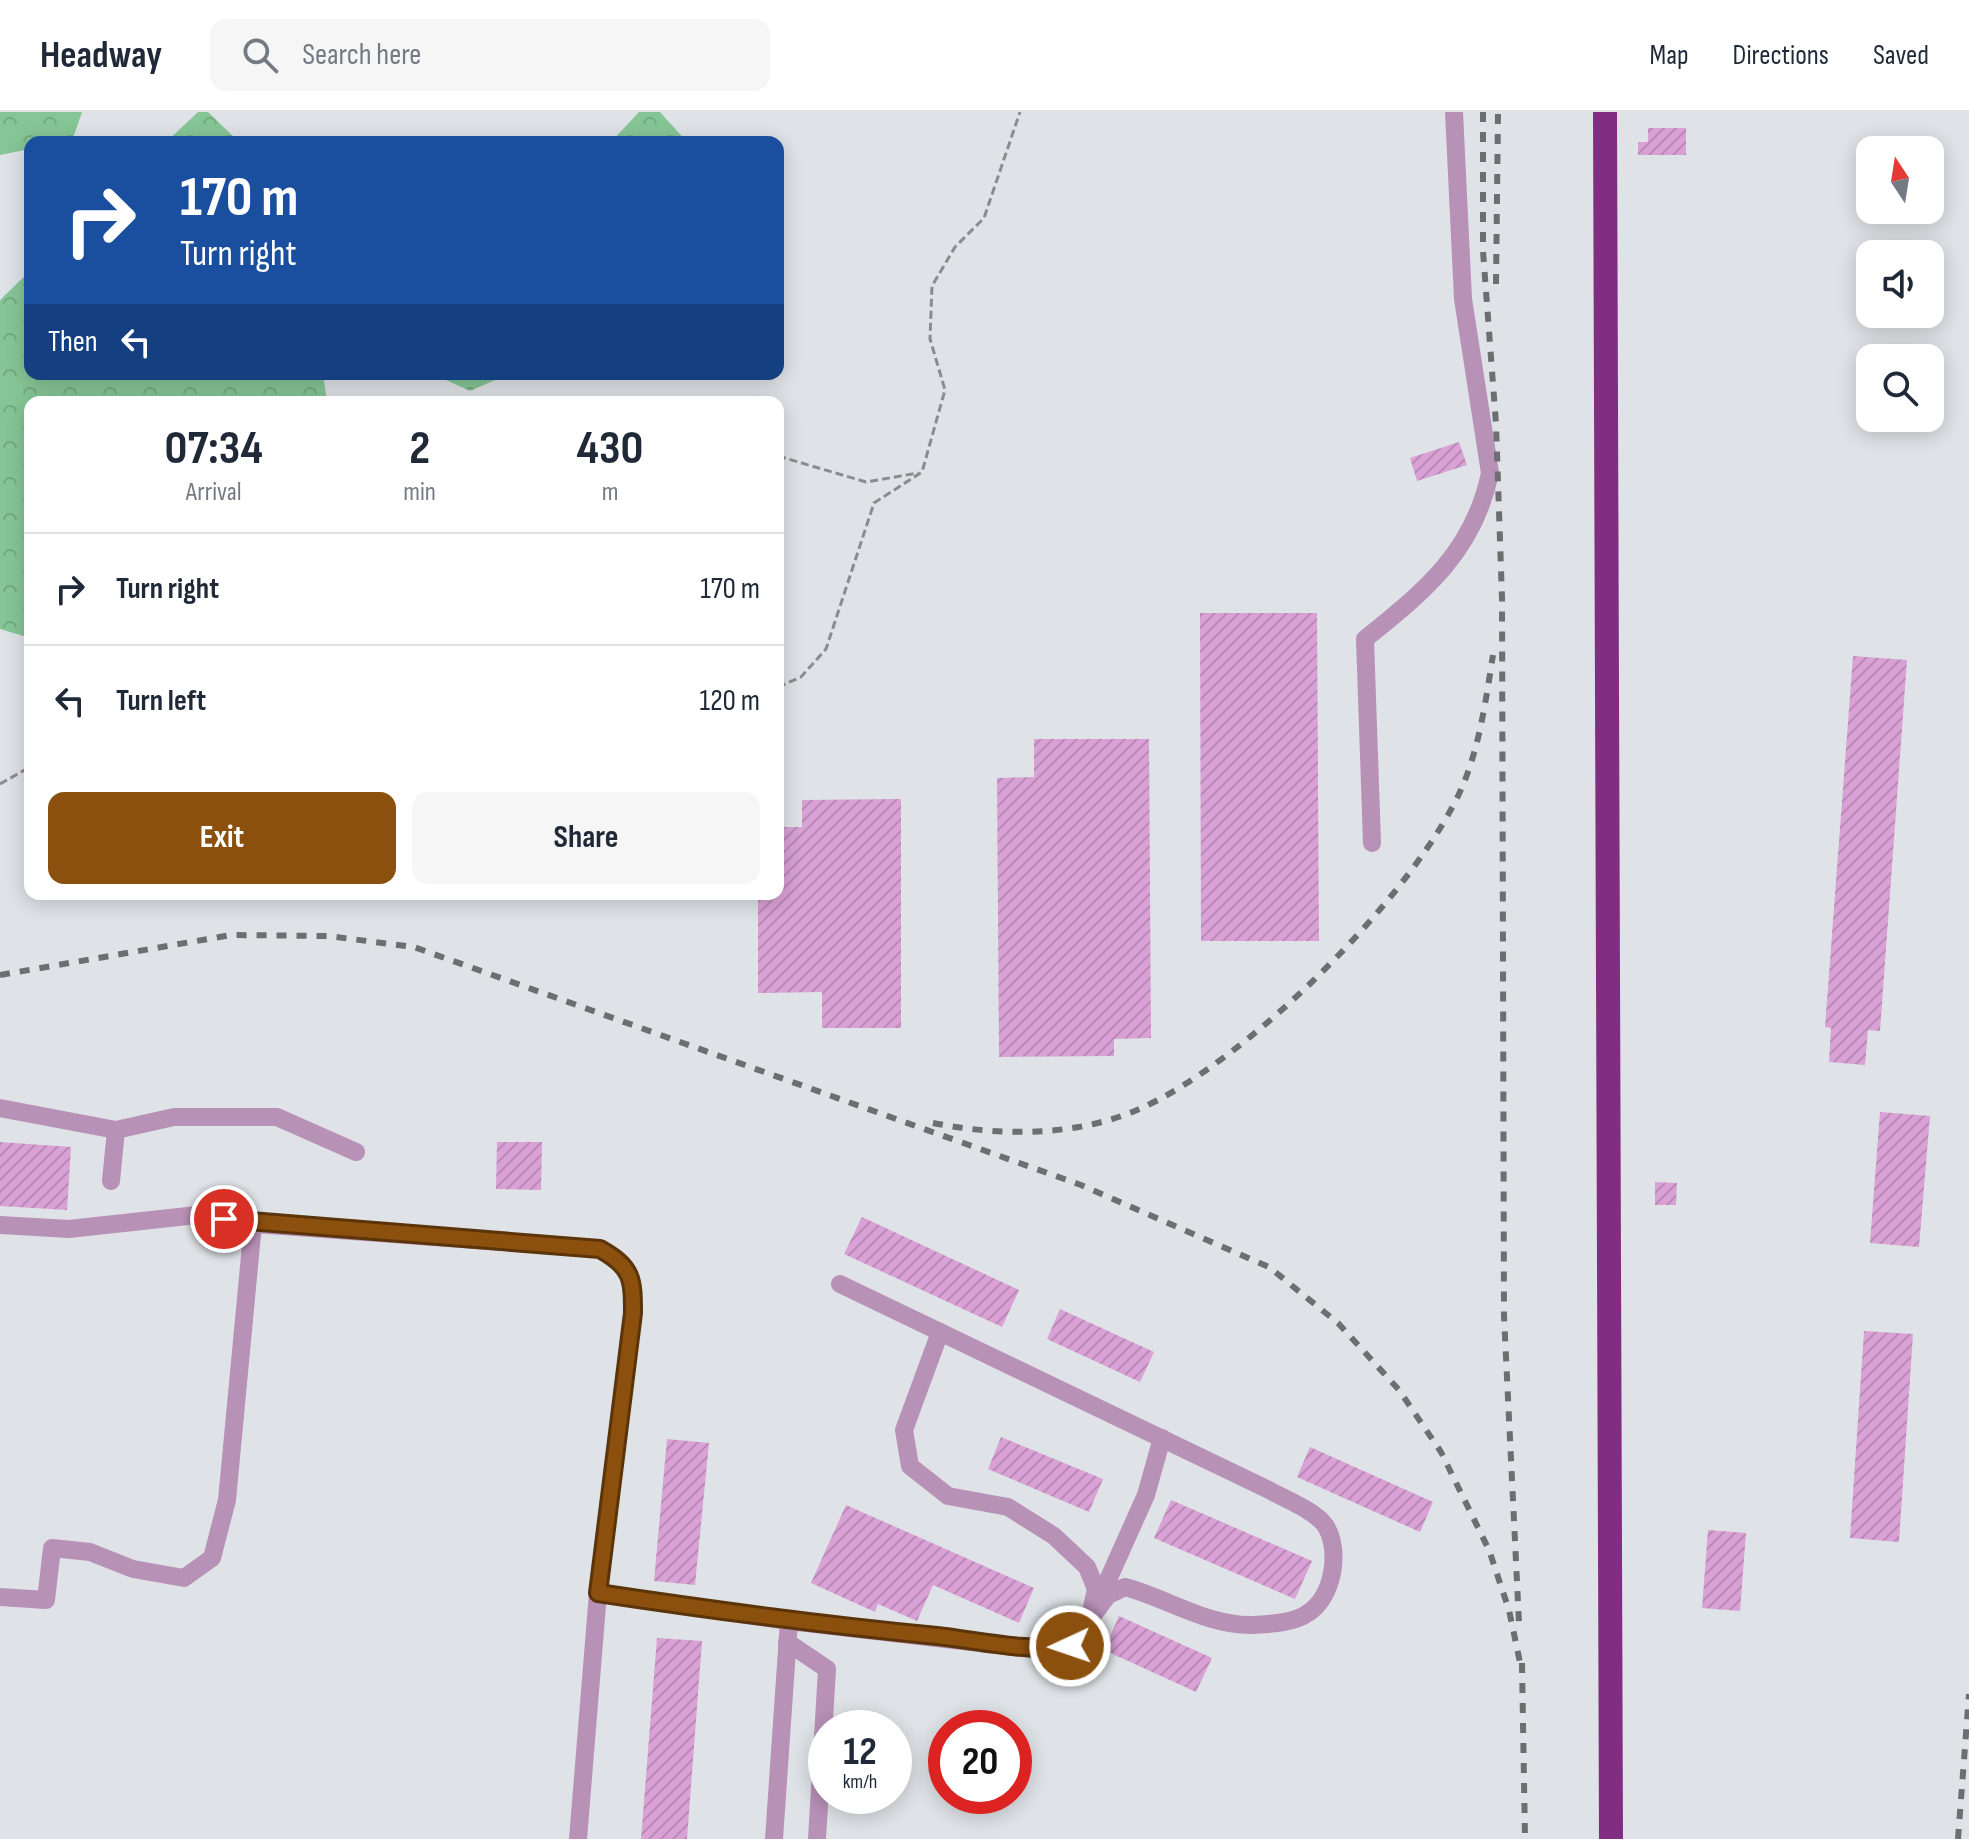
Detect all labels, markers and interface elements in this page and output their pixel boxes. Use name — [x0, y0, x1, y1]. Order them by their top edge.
search box — [210, 19, 770, 91]
text: Headway — [40, 33, 162, 78]
icon: search — [238, 33, 282, 77]
text: Search here — [302, 37, 421, 73]
text: Map — [1650, 39, 1689, 72]
text: Directions — [1733, 39, 1829, 72]
text: Saved — [1873, 39, 1929, 72]
north arrow — [1856, 136, 1944, 224]
map controls — [1856, 136, 1944, 432]
text: 170 m — [180, 165, 298, 232]
icon: right — [48, 168, 152, 272]
text: Turn right — [180, 233, 297, 276]
button: sound — [1856, 240, 1944, 328]
icon: left — [114, 320, 158, 364]
text: Then — [48, 324, 98, 360]
button: search — [1856, 344, 1944, 432]
text: 07:34 — [165, 420, 263, 477]
text: 2 — [409, 420, 430, 477]
text: 430 — [577, 420, 643, 477]
text: Arrival — [186, 477, 242, 508]
text: min — [403, 477, 436, 508]
text: m — [602, 477, 618, 508]
icon: right — [48, 567, 92, 611]
text: Turn right — [116, 571, 219, 607]
text: 170 m — [700, 571, 760, 607]
icon: left — [48, 679, 92, 723]
text: Turn left — [116, 683, 206, 719]
text: 120 m — [699, 683, 760, 719]
button: Exit — [48, 792, 396, 884]
button: Share — [412, 792, 760, 884]
pin — [190, 1185, 258, 1253]
icon: arrive — [202, 1197, 246, 1241]
position arrow — [1028, 1604, 1112, 1688]
speed limit sign: 20 — [928, 1710, 1032, 1814]
text: 12 — [843, 1728, 877, 1776]
text: km/h — [843, 1770, 877, 1794]

